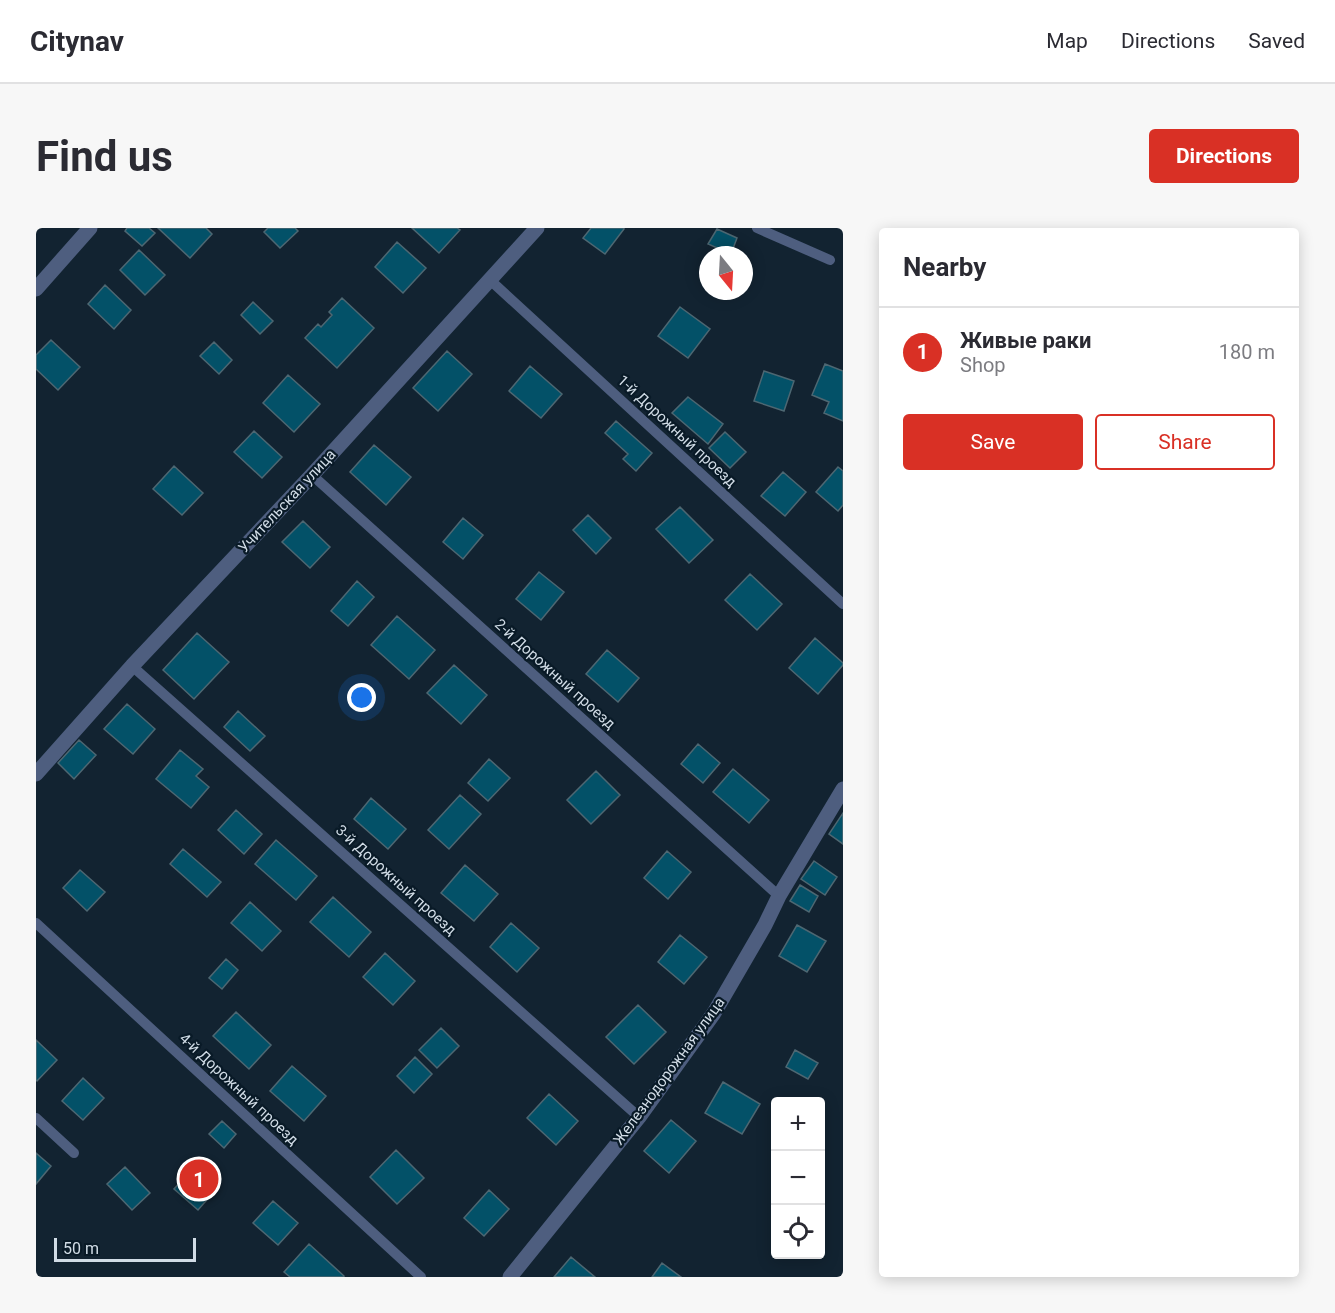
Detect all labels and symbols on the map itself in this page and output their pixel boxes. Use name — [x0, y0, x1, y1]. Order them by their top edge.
north arrow — [699, 246, 753, 300]
street label: 1-й Дорожный проезд — [614, 371, 740, 491]
street label: Учительская улица — [234, 446, 340, 556]
street label: 2-й Дорожный проезд — [491, 615, 619, 733]
your location — [347, 683, 376, 712]
street label: 3-й Дорожный проезд — [332, 821, 460, 939]
street label: Железнодорожная улица — [609, 994, 729, 1148]
street label: 4-й Дорожный проезд — [176, 1029, 302, 1149]
pin: 1 — [180, 1156, 218, 1202]
scale bar — [54, 1235, 196, 1262]

